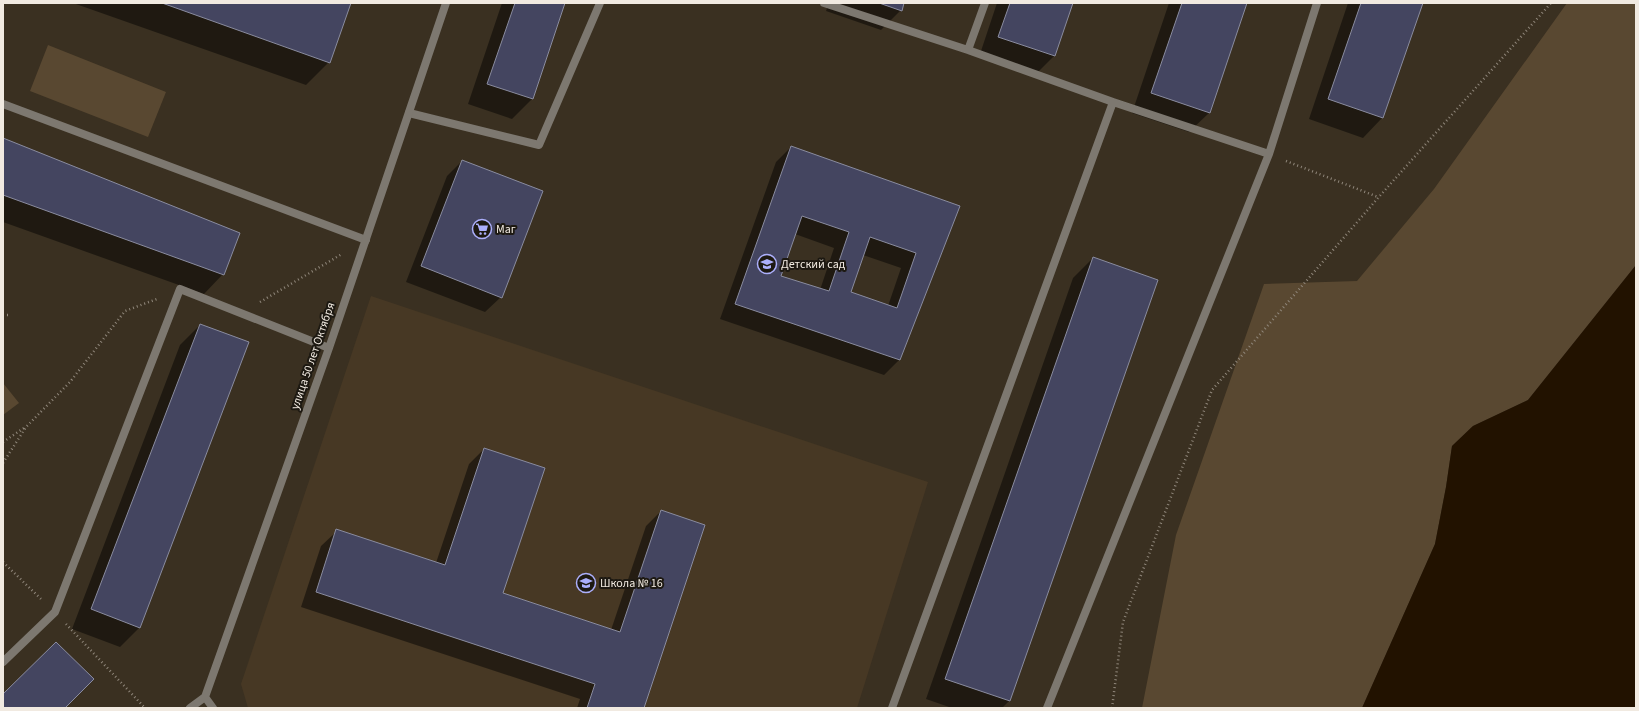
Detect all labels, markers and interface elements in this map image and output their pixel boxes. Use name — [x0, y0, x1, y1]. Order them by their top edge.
supermarket icon: Маг — [471, 218, 493, 240]
place label: Маг — [496, 221, 516, 238]
school or university icon: Детский сад — [756, 253, 778, 275]
place label: Детский сад — [781, 256, 846, 273]
street label: улица 50 лет Октября — [287, 300, 339, 412]
school or university icon: Школа № 16 — [575, 572, 597, 594]
place label: Школа № 16 — [600, 575, 663, 592]

